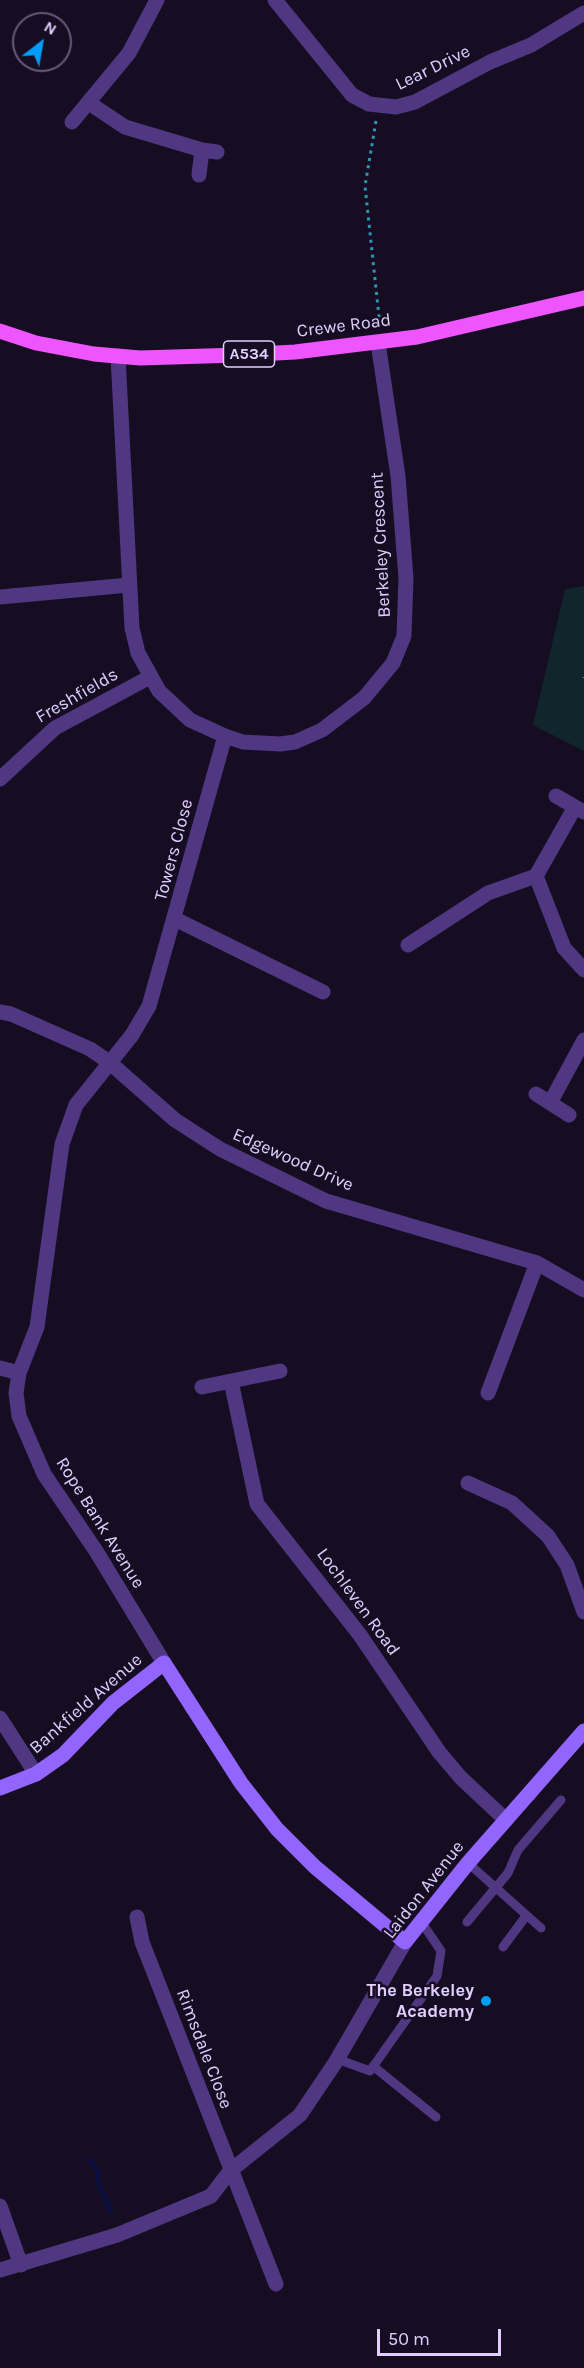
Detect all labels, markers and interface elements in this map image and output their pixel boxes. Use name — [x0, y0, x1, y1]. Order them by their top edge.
north arrow — [12, 12, 72, 72]
text: N — [41, 17, 60, 39]
street label: Lear Drive — [392, 41, 474, 95]
street label: Crewe Road — [296, 310, 392, 342]
road number: A534 — [224, 341, 274, 367]
street label: Berkeley Crescent — [366, 472, 396, 618]
street label: Freshfields — [32, 664, 122, 728]
street label: Towers Close — [150, 797, 198, 903]
street label: Edgewood Drive — [229, 1124, 357, 1196]
street label: Rope Bank Avenue — [51, 1453, 149, 1593]
street label: Lochleven Road — [312, 1544, 404, 1660]
street label: Bankfield Avenue — [25, 1649, 147, 1759]
street label: Laidon Avenue — [379, 1837, 469, 1943]
place label: The Berkeley Academy — [367, 1980, 474, 2022]
street label: Rimsdale Close — [171, 1986, 237, 2112]
marker: The Berkeley Academy — [479, 1994, 493, 2008]
scale bar — [380, 2317, 504, 2355]
text: 50 m — [388, 2328, 430, 2350]

